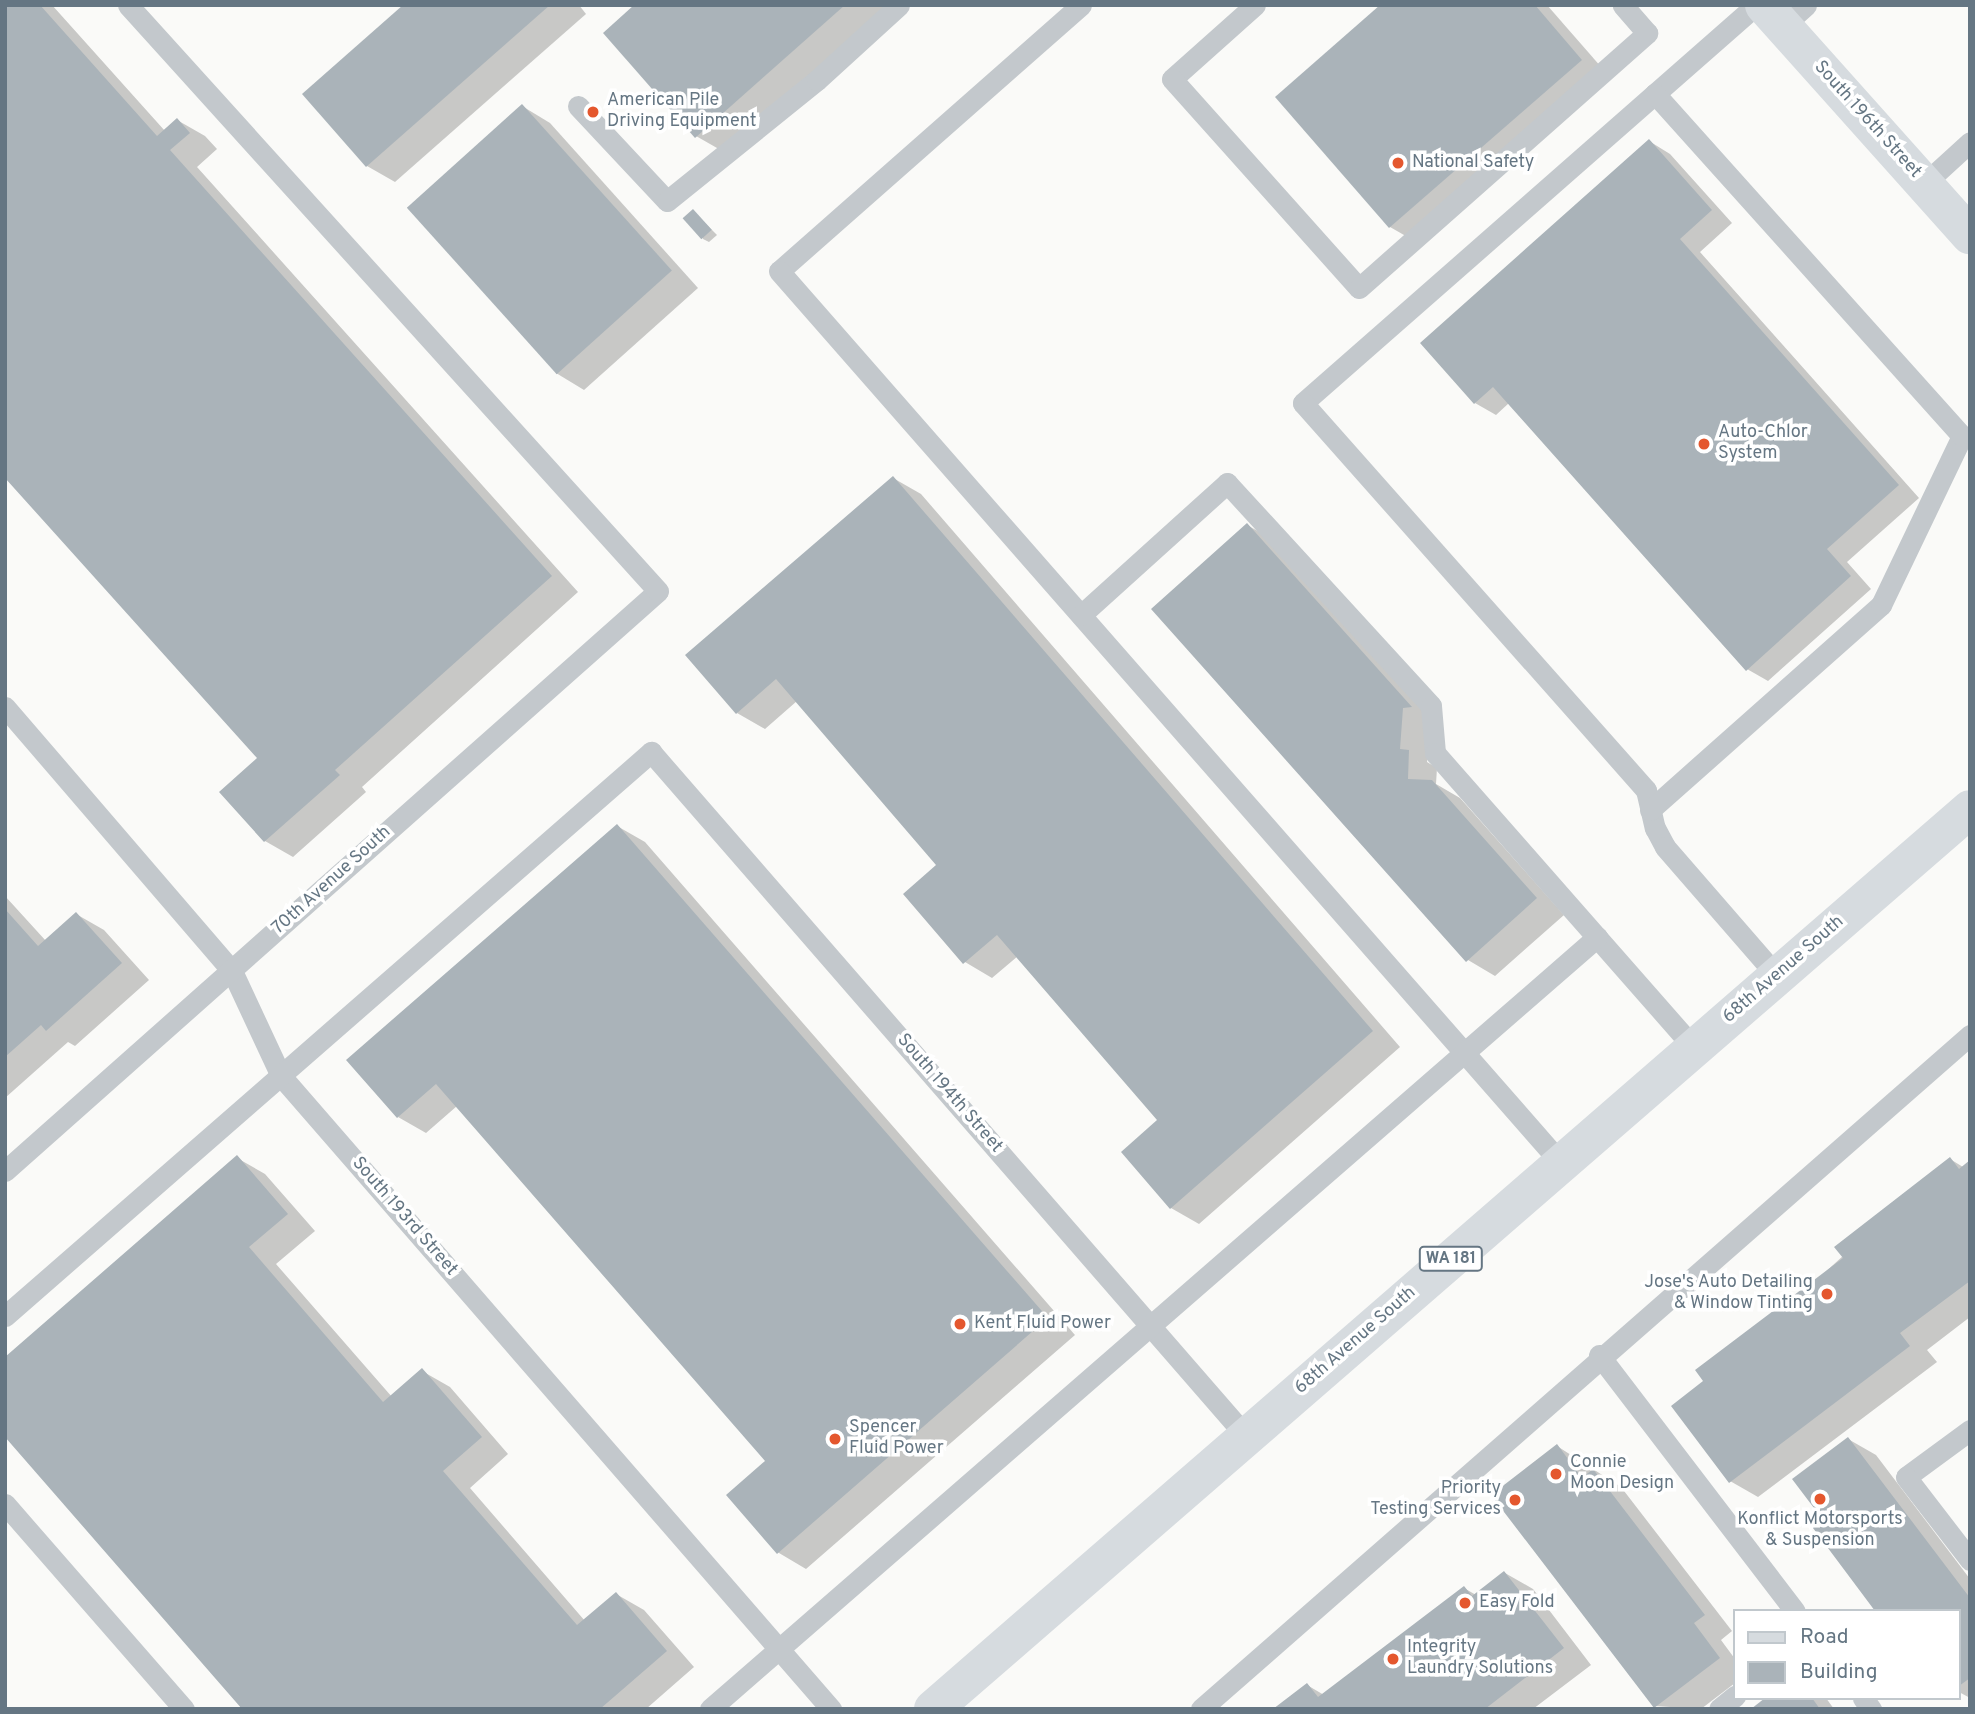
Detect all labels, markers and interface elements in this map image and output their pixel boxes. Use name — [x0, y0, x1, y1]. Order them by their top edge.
street label: South 196th Street — [1809, 57, 1925, 183]
place label: American Pile Driving Equipment — [607, 91, 757, 134]
marker: American Pile Driving Equipment — [585, 104, 601, 120]
place label: National Safety — [1412, 152, 1534, 174]
marker: National Safety — [1390, 155, 1406, 171]
place label: Auto-Chlor System — [1718, 423, 1808, 466]
marker: Auto-Chlor System — [1696, 436, 1712, 452]
street label: 70th Avenue South — [268, 822, 396, 940]
street label: 68th Avenue South — [1719, 911, 1849, 1029]
street label: South 194th Street — [891, 1030, 1007, 1158]
street label: South 193rd Street — [347, 1153, 461, 1281]
road number: WA 181 — [1418, 1246, 1484, 1272]
place label: Jose's Auto Detailing & Window Tinting — [1644, 1273, 1813, 1316]
street label: 68th Avenue South — [1291, 1282, 1421, 1400]
marker: Jose's Auto Detailing & Window Tinting — [1819, 1286, 1835, 1302]
place label: Kent Fluid Power — [974, 1313, 1111, 1335]
marker: Kent Fluid Power — [952, 1316, 968, 1332]
place label: Spencer Fluid Power — [849, 1418, 944, 1460]
marker: Spencer Fluid Power — [827, 1431, 843, 1447]
place label: Connie Moon Design — [1570, 1453, 1674, 1496]
marker: Connie Moon Design — [1548, 1466, 1564, 1482]
place label: Priority Testing Services — [1370, 1479, 1501, 1522]
marker: Konflict Motorsports & Suspension — [1812, 1491, 1828, 1507]
marker: Priority Testing Services — [1507, 1492, 1523, 1508]
place label: Konflict Motorsports & Suspension — [1737, 1510, 1903, 1552]
place label: Easy Fold — [1479, 1592, 1555, 1614]
marker: Easy Fold — [1457, 1595, 1473, 1611]
legend — [1734, 1609, 1961, 1700]
text: Road — [1800, 1624, 1849, 1651]
place label: Integrity Laundry Solutions — [1407, 1638, 1553, 1680]
marker: Integrity Laundry Solutions — [1385, 1651, 1401, 1667]
text: Building — [1800, 1659, 1878, 1686]

